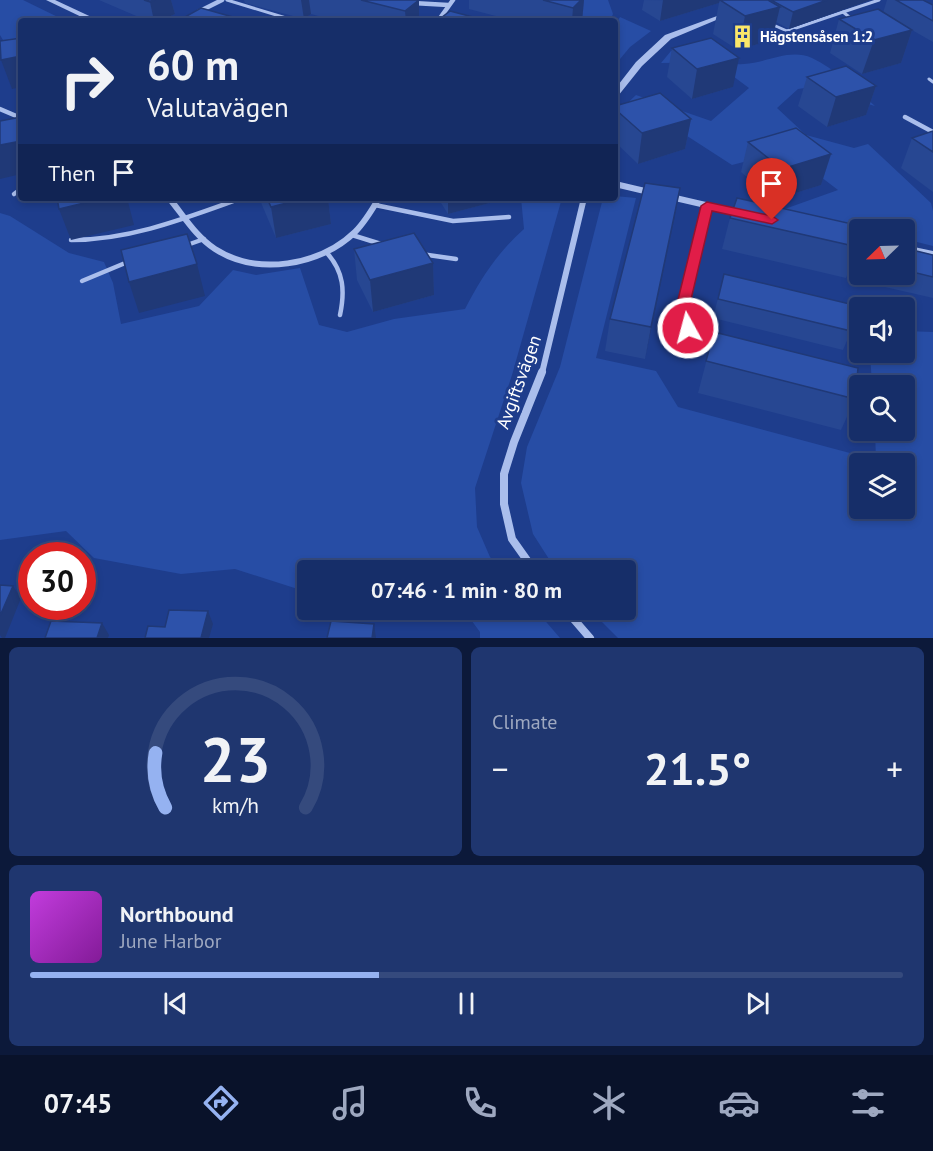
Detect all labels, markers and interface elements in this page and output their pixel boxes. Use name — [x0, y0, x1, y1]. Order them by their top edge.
building icon: Hägstensåsen 1:2 — [729, 24, 755, 50]
place label: Hägstensåsen 1:2 — [760, 27, 873, 46]
text: 60 m — [147, 37, 239, 92]
icon: right — [48, 42, 126, 120]
text: Valutavägen — [147, 90, 289, 124]
icon: arrive — [107, 156, 140, 189]
pin — [746, 158, 797, 220]
text: Then — [48, 159, 95, 187]
icon: arrive — [755, 167, 788, 200]
north arrow — [849, 219, 915, 285]
map controls — [849, 219, 915, 519]
position arrow — [656, 296, 720, 360]
button: sound — [849, 297, 915, 363]
street label: Avgiftsvägen — [491, 332, 546, 432]
button: search — [849, 375, 915, 441]
button: layers — [849, 453, 915, 519]
speed limit sign: 30 — [18, 542, 96, 620]
text: 07:46 · 1 min · 80 m — [371, 576, 562, 604]
text: Climate — [492, 709, 558, 735]
text: 23 — [200, 718, 271, 799]
text: 21.5° — [644, 739, 751, 797]
text: − — [492, 747, 509, 790]
text: + — [886, 747, 903, 790]
text: km/h — [212, 792, 259, 820]
text: Northbound — [120, 900, 234, 928]
text: June Harbor — [120, 928, 222, 954]
icon: previous — [159, 987, 192, 1020]
icon: pause — [450, 987, 483, 1020]
icon: next — [741, 987, 774, 1020]
icon: directions — [200, 1082, 242, 1124]
icon: music — [329, 1082, 371, 1124]
icon: phone — [459, 1082, 501, 1124]
icon: climate — [588, 1082, 630, 1124]
icon: car — [718, 1082, 760, 1124]
icon: filters — [847, 1082, 889, 1124]
text: 07:45 — [44, 1086, 112, 1120]

